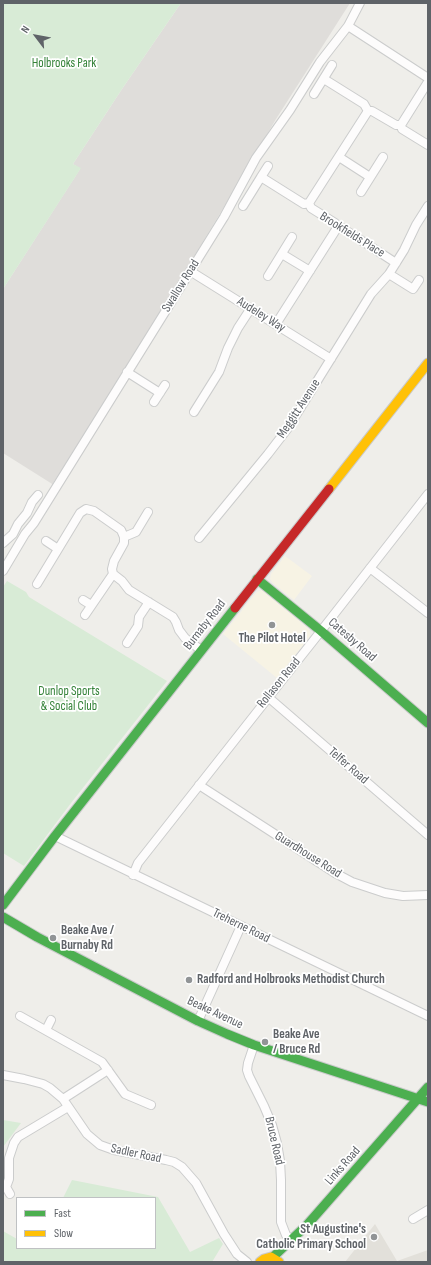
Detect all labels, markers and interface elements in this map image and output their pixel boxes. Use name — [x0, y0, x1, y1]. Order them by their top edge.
north arrow — [16, 16, 56, 56]
text: N — [18, 23, 32, 35]
park label: Holbrooks Park — [32, 56, 96, 72]
street label: Brookfields Place — [317, 209, 387, 261]
street label: Swallow Road — [159, 257, 203, 315]
street label: Audeley Way — [234, 294, 288, 336]
street label: Meggitt Avenue — [274, 376, 324, 442]
street label: Burnaby Road — [181, 597, 229, 653]
street label: Catesby Road — [325, 615, 379, 665]
marker: The Pilot Hotel — [267, 620, 277, 630]
place label: The Pilot Hotel — [238, 631, 306, 647]
street label: Rollason Road — [254, 655, 304, 711]
park label: Dunlop Sports & Social Club — [38, 684, 100, 715]
street label: Telfer Road — [325, 744, 371, 788]
street label: Guardhouse Road — [272, 828, 344, 882]
street label: Treherne Road — [210, 905, 272, 947]
place label: Beake Ave / Burnaby Rd — [61, 923, 114, 954]
marker: Beake Ave / Burnaby Rd — [48, 933, 58, 943]
place label: Radford and Holbrooks Methodist Church — [197, 972, 385, 988]
marker: Radford and Holbrooks Methodist Church — [184, 975, 194, 985]
street label: Beake Avenue — [185, 993, 245, 1033]
place label: Beake Ave / Bruce Rd — [273, 1027, 320, 1058]
marker: Beake Ave / Bruce Rd — [260, 1037, 270, 1047]
street label: Bruce Road — [261, 1115, 287, 1167]
street label: Sadler Road — [109, 1141, 163, 1167]
street label: Links Road — [322, 1144, 364, 1188]
legend — [16, 1197, 156, 1249]
text: Fast — [54, 1206, 71, 1221]
place label: St Augustine's Catholic Primary School — [256, 1222, 366, 1253]
text: Slow — [54, 1226, 73, 1241]
marker: St Augustine's Catholic Primary School — [369, 1232, 379, 1242]

